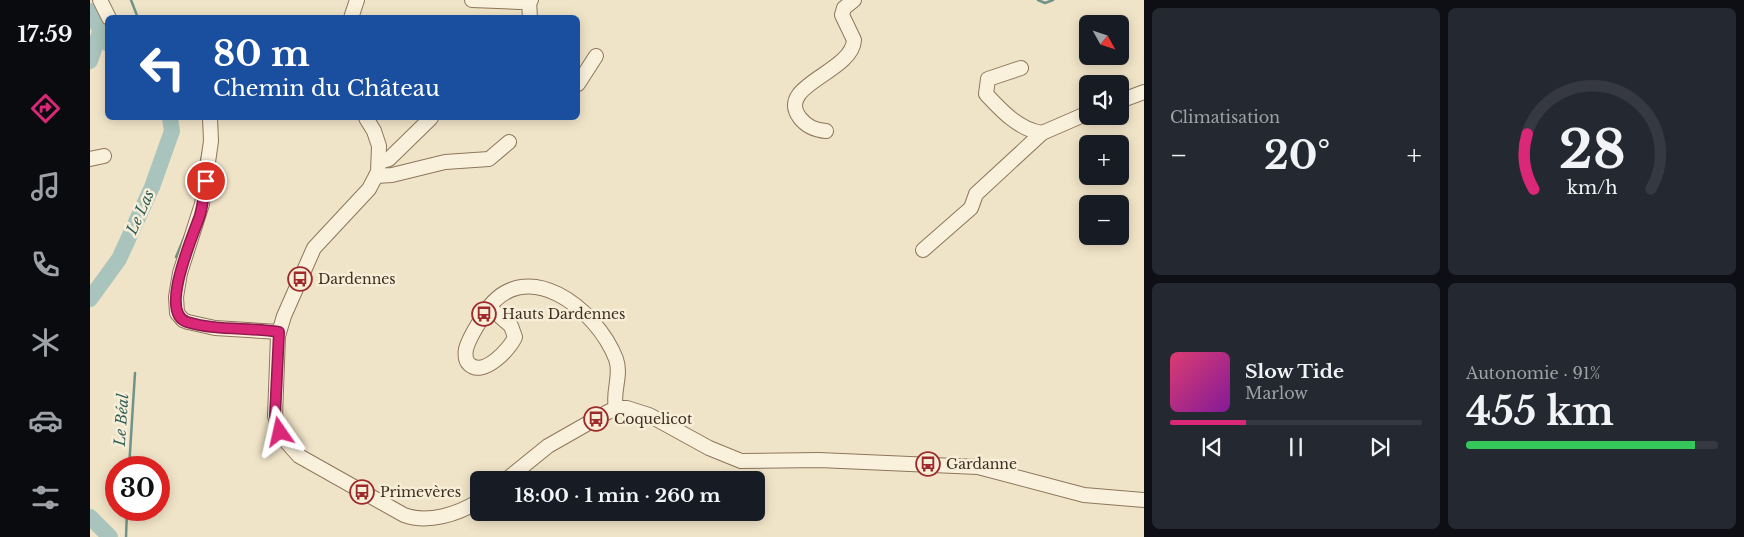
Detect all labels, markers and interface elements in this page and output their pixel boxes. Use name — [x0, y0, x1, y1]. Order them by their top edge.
north arrow — [1079, 15, 1129, 65]
map controls — [1079, 15, 1129, 245]
text: 17:59 — [17, 21, 73, 48]
text: 80 m — [213, 32, 310, 75]
icon: left — [130, 35, 195, 100]
text: Chemin du Château — [213, 75, 440, 102]
button: sound — [1079, 75, 1129, 125]
icon: directions — [28, 91, 63, 126]
text: Climatisation — [1170, 107, 1280, 127]
text: 28 — [1559, 118, 1625, 182]
text: 20° — [1264, 132, 1330, 179]
button: + — [1079, 135, 1129, 185]
text: − — [1170, 138, 1188, 173]
text: + — [1407, 138, 1422, 173]
pin — [185, 160, 227, 202]
icon: arrive — [192, 167, 220, 195]
icon: music — [28, 169, 63, 204]
text: km/h — [1567, 177, 1617, 199]
water label: Le Las — [121, 187, 158, 238]
button: − — [1079, 195, 1129, 245]
icon: phone — [28, 247, 63, 282]
bus stop icon: Dardennes — [287, 266, 313, 292]
place label: Dardennes — [318, 270, 396, 288]
bus stop icon: Hauts Dardennes — [471, 301, 497, 327]
place label: Hauts Dardennes — [502, 305, 625, 323]
icon: climate — [28, 325, 63, 360]
text: Slow Tide — [1245, 360, 1344, 383]
text: Autonomie · 91% — [1466, 363, 1601, 383]
text: Marlow — [1245, 383, 1308, 403]
text: 455 km — [1466, 388, 1614, 435]
water label: Le Béal — [110, 393, 132, 448]
icon: car — [28, 403, 63, 438]
position arrow — [253, 405, 305, 457]
bus stop icon: Coquelicot — [583, 406, 609, 432]
place label: Coquelicot — [614, 410, 693, 428]
icon: previous — [1198, 433, 1226, 461]
icon: pause — [1282, 433, 1310, 461]
icon: next — [1366, 433, 1394, 461]
bus stop icon: Gardanne — [915, 451, 941, 477]
place label: Gardanne — [946, 455, 1017, 473]
speed limit sign: 30 — [105, 456, 170, 521]
bus stop icon: Primevères — [349, 479, 375, 505]
icon: filters — [28, 480, 63, 515]
place label: Primevères — [380, 483, 461, 501]
text: 18:00 · 1 min · 260 m — [515, 484, 720, 507]

